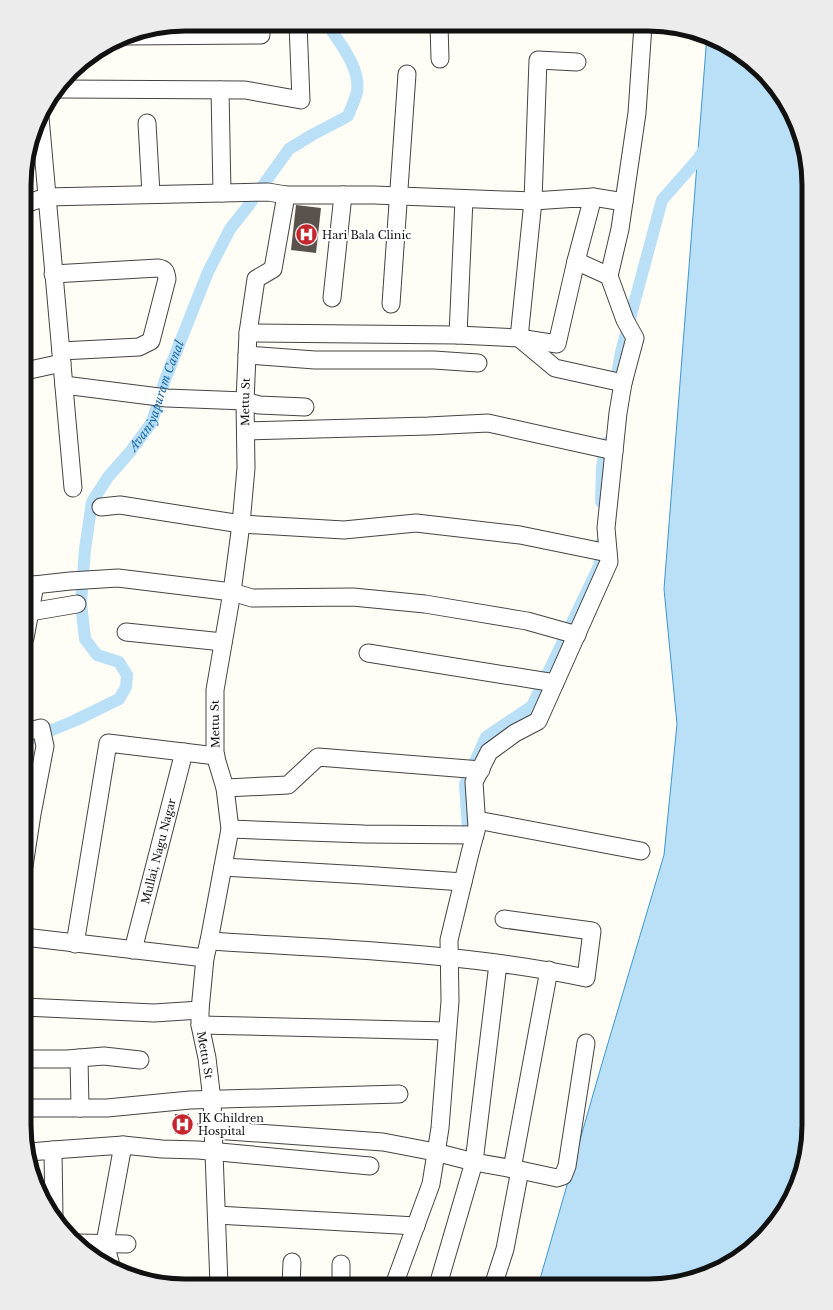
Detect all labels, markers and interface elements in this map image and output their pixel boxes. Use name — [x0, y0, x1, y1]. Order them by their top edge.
hospital icon: Hari Bala Clinic — [293, 222, 319, 248]
place label: Hari Bala Clinic — [322, 228, 411, 242]
water label: Avaniyapuram Canal — [124, 338, 187, 455]
street label: Mettu St — [238, 377, 253, 426]
street label: Mettu St — [208, 699, 222, 748]
street label: Mullai, Nagu Nagar — [138, 796, 179, 906]
street label: Mettu St — [194, 1030, 216, 1081]
hospital icon: JK Children Hospital — [170, 1111, 196, 1137]
place label: JK Children Hospital — [196, 1111, 264, 1138]

